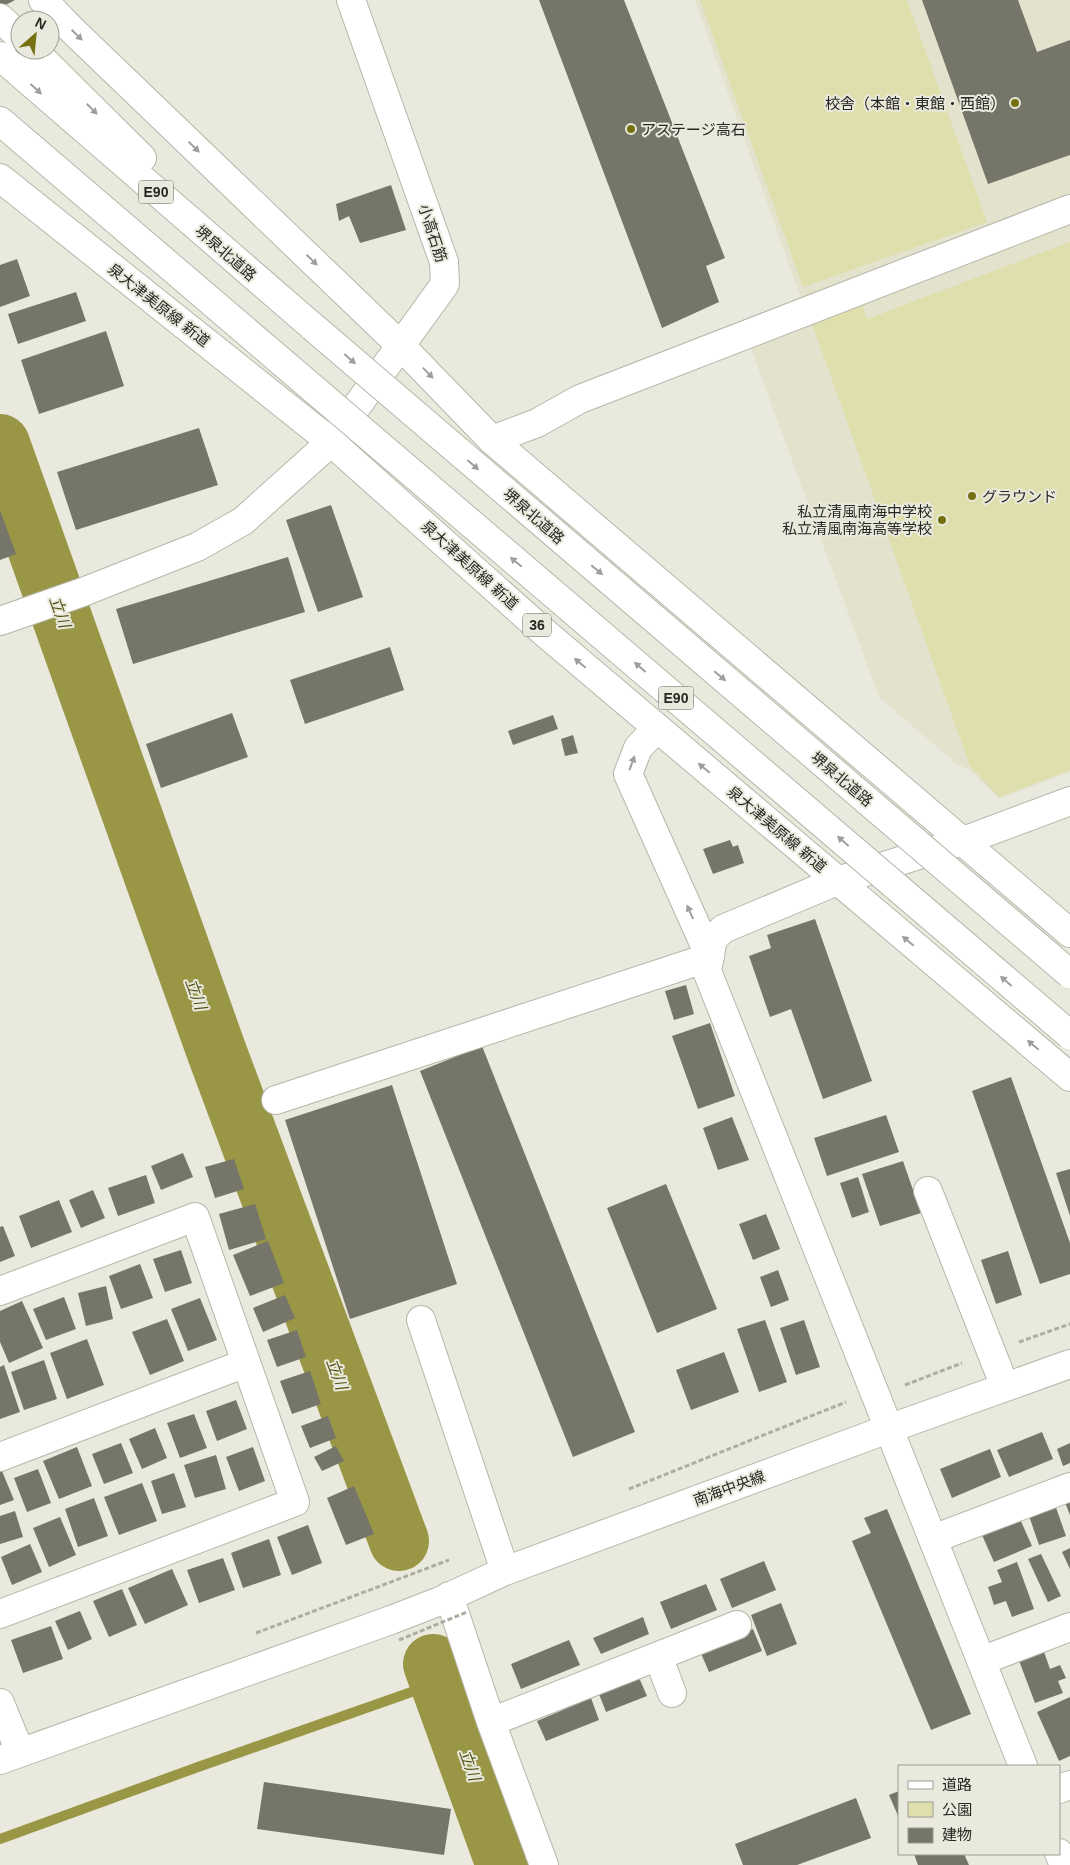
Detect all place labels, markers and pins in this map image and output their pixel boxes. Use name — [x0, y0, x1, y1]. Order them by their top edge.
place label: 校舎（本館・東館・西館） — [825, 95, 1005, 112]
marker: 校舎（本館・東館・西館） — [1009, 97, 1021, 109]
place label: アステージ高石 — [641, 121, 746, 138]
marker: アステージ高石 — [625, 123, 637, 135]
place label: グラウンド — [982, 488, 1057, 505]
marker: グラウンド — [966, 490, 978, 502]
place label: 私立清風南海中学校 私立清風南海高等学校 — [782, 503, 932, 537]
marker: 私立清風南海中学校 私立清風南海高等学校 — [936, 514, 948, 526]

